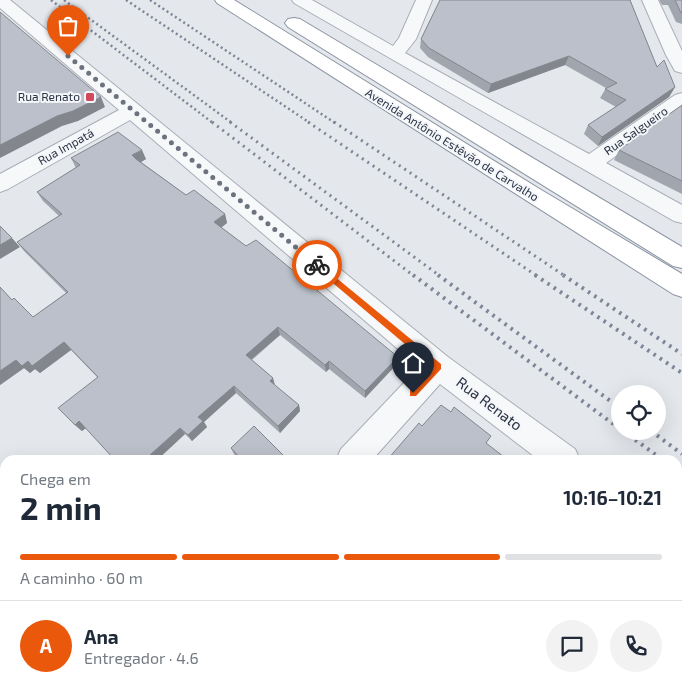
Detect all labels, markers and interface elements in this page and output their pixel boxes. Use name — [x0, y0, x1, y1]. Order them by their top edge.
pin — [47, 5, 89, 56]
icon: bag — [54, 12, 82, 40]
street label: Avenida Antônio Estêvão de Carvalho — [363, 85, 542, 204]
place label: Rua Renato — [18, 89, 80, 103]
marker: Rua Renato — [84, 91, 96, 103]
street label: Rua Salgueiro — [601, 103, 670, 157]
street label: Rua Impatá — [35, 125, 96, 167]
courier — [292, 240, 342, 290]
icon: bike — [303, 251, 331, 279]
pin — [392, 342, 434, 393]
icon: home — [399, 349, 427, 377]
street label: Rua Renato — [453, 373, 526, 434]
map controls — [611, 385, 666, 440]
button: locate — [611, 385, 666, 440]
text: Chega em — [20, 469, 91, 488]
text: 10:16–10:21 — [563, 486, 662, 509]
text: 2 min — [20, 488, 102, 526]
text: A caminho · 60 m — [20, 568, 143, 587]
button: chat — [546, 620, 598, 672]
button: phone — [610, 620, 662, 672]
text: Ana — [84, 625, 119, 648]
text: A — [40, 634, 52, 657]
text: Entregador · 4.6 — [84, 648, 199, 667]

